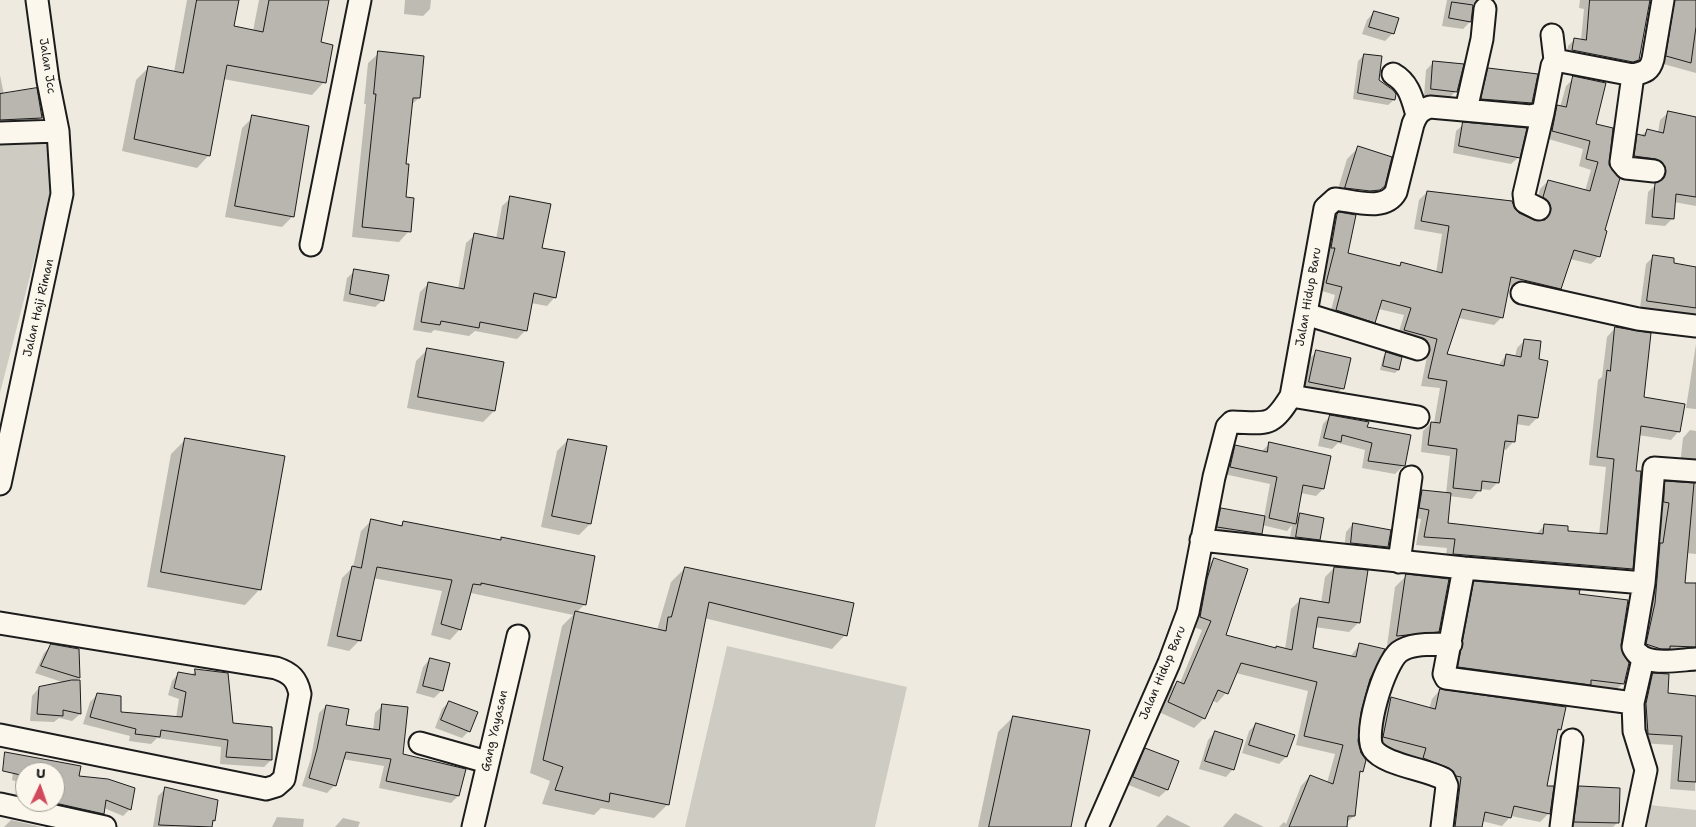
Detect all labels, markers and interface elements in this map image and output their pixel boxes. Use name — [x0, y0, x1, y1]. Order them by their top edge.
street label: Jalan Jcc — [36, 37, 58, 95]
street label: Jalan Hidup Baru — [1293, 246, 1325, 348]
street label: Jalan Haji Riman — [21, 258, 57, 358]
street label: Jalan Hidup Baru — [1137, 624, 1189, 722]
street label: Gang Yayasan — [479, 689, 511, 773]
north arrow — [15, 762, 65, 812]
text: U — [35, 764, 46, 782]

